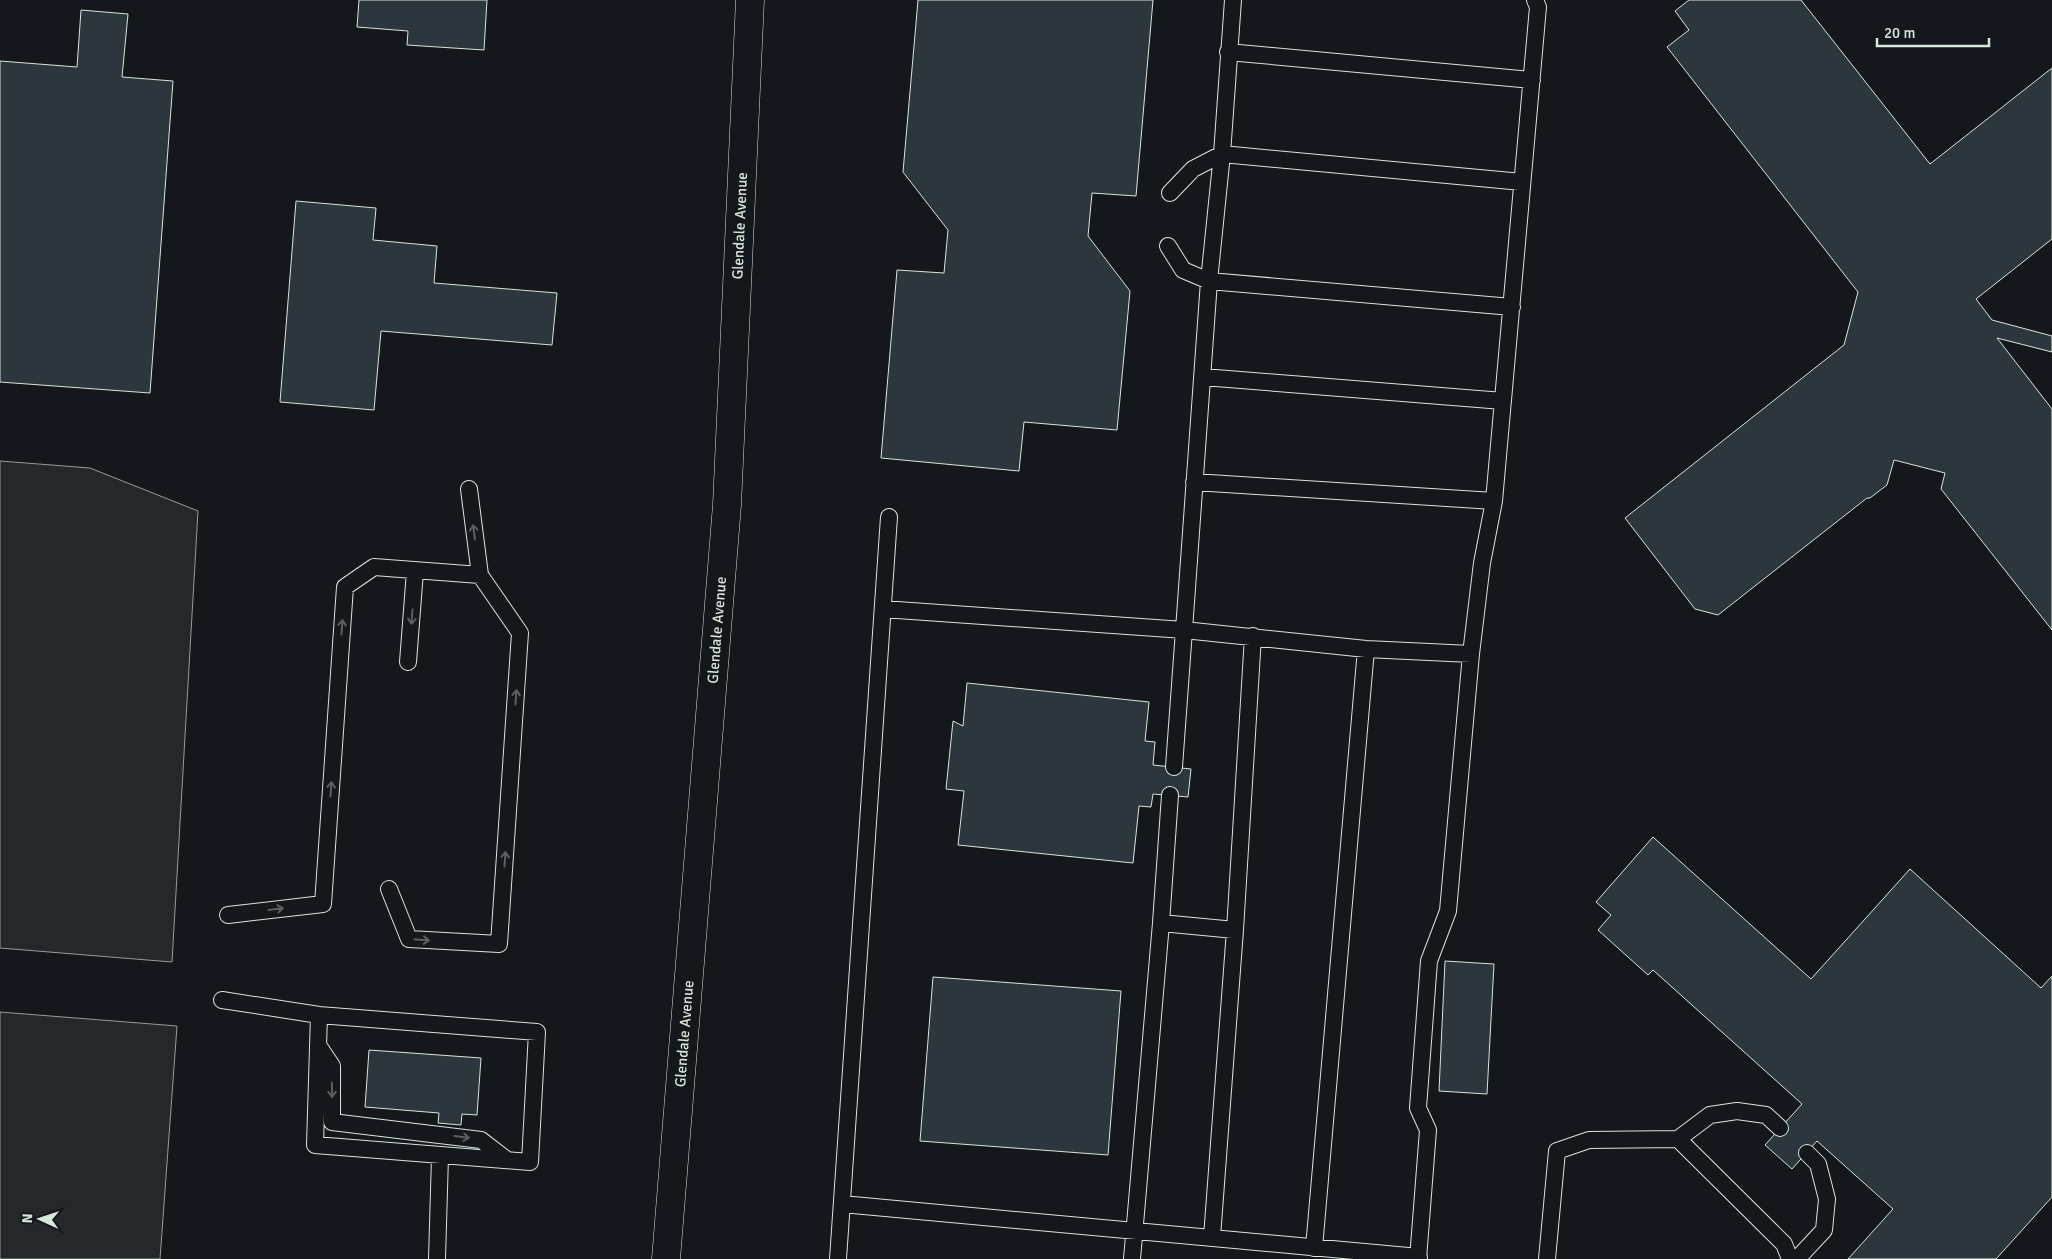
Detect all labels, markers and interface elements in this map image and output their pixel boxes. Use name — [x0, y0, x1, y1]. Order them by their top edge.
scale bar — [1877, 15, 1990, 47]
text: 20 m — [1884, 24, 1915, 42]
street label: Glendale Avenue — [728, 172, 751, 280]
one-way arrow — [469, 524, 479, 540]
street label: Glendale Avenue — [704, 576, 730, 684]
one-way arrow — [407, 608, 416, 624]
one-way arrow — [337, 619, 347, 635]
one-way arrow — [511, 689, 520, 705]
one-way arrow — [326, 781, 336, 797]
one-way arrow — [500, 851, 509, 867]
one-way arrow — [268, 904, 284, 914]
one-way arrow — [413, 935, 429, 944]
street label: Glendale Avenue — [671, 980, 698, 1088]
one-way arrow — [327, 1082, 337, 1098]
one-way arrow — [454, 1132, 470, 1142]
north arrow — [15, 1194, 65, 1244]
text: N — [19, 1213, 36, 1224]

